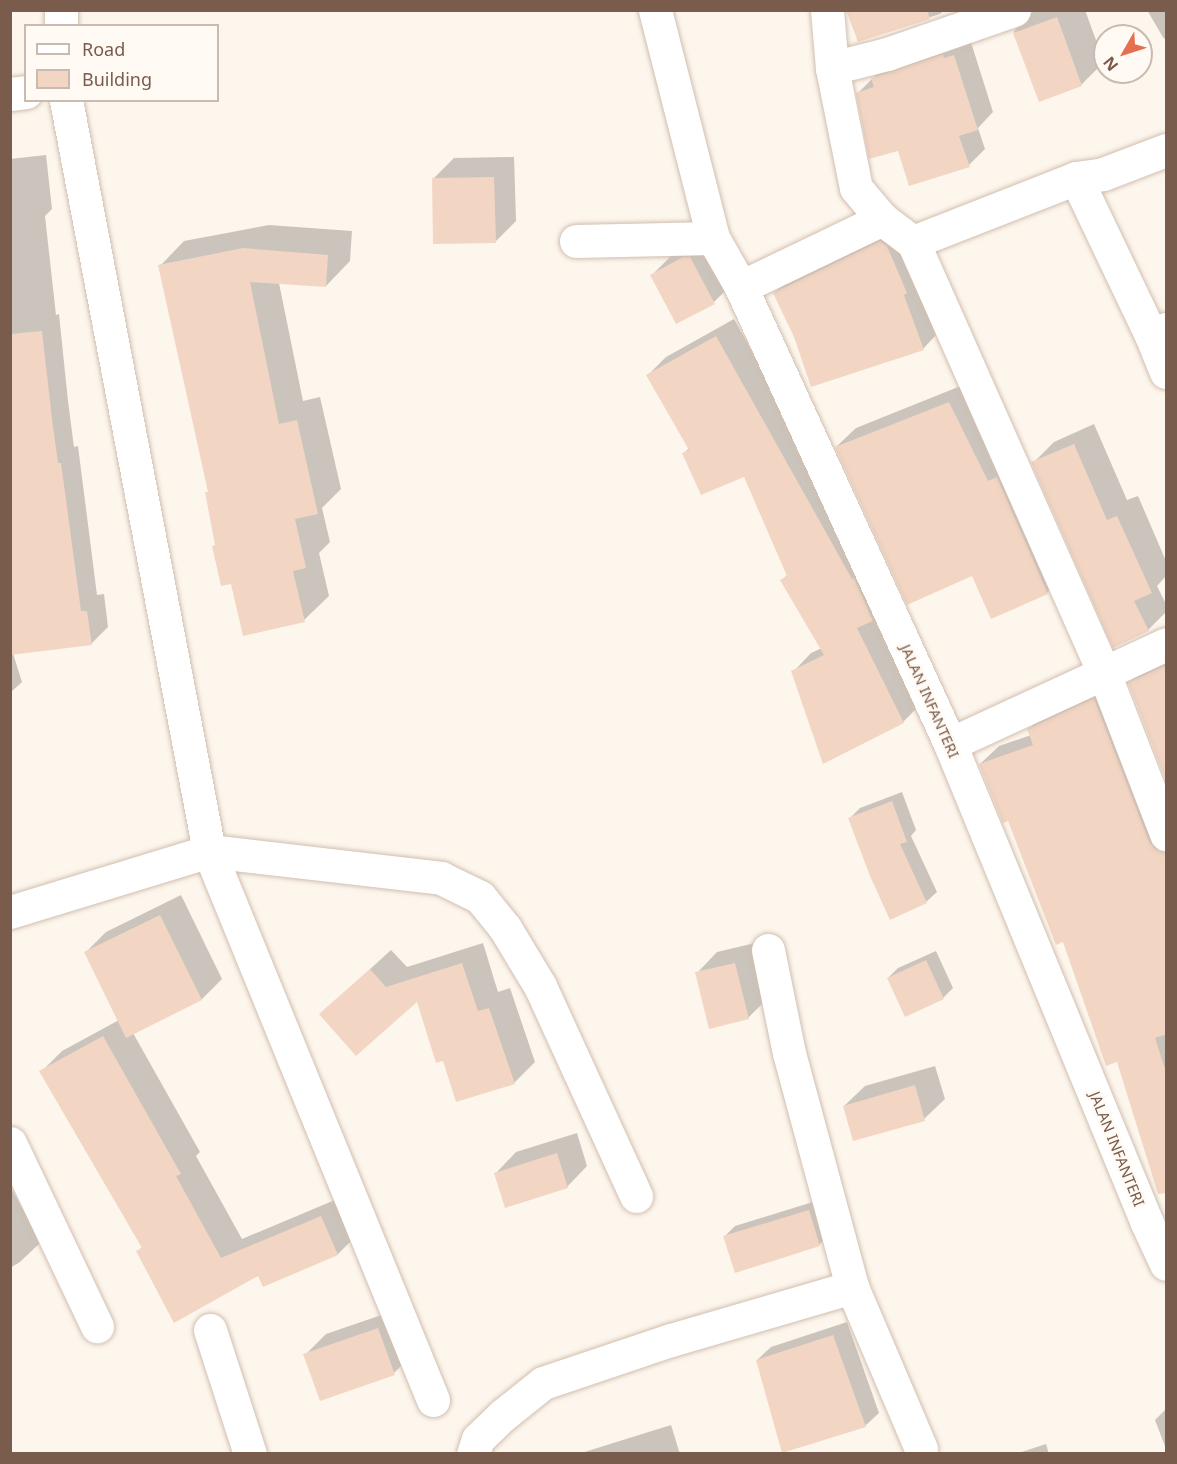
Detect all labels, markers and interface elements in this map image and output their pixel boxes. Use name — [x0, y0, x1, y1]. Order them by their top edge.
legend — [24, 24, 219, 102]
north arrow — [1093, 24, 1153, 84]
text: Road — [82, 37, 125, 61]
text: N — [1098, 52, 1123, 76]
text: Building — [82, 67, 152, 91]
street label: JALAN INFANTERI — [897, 641, 963, 761]
street label: JALAN INFANTERI — [1086, 1089, 1148, 1209]

